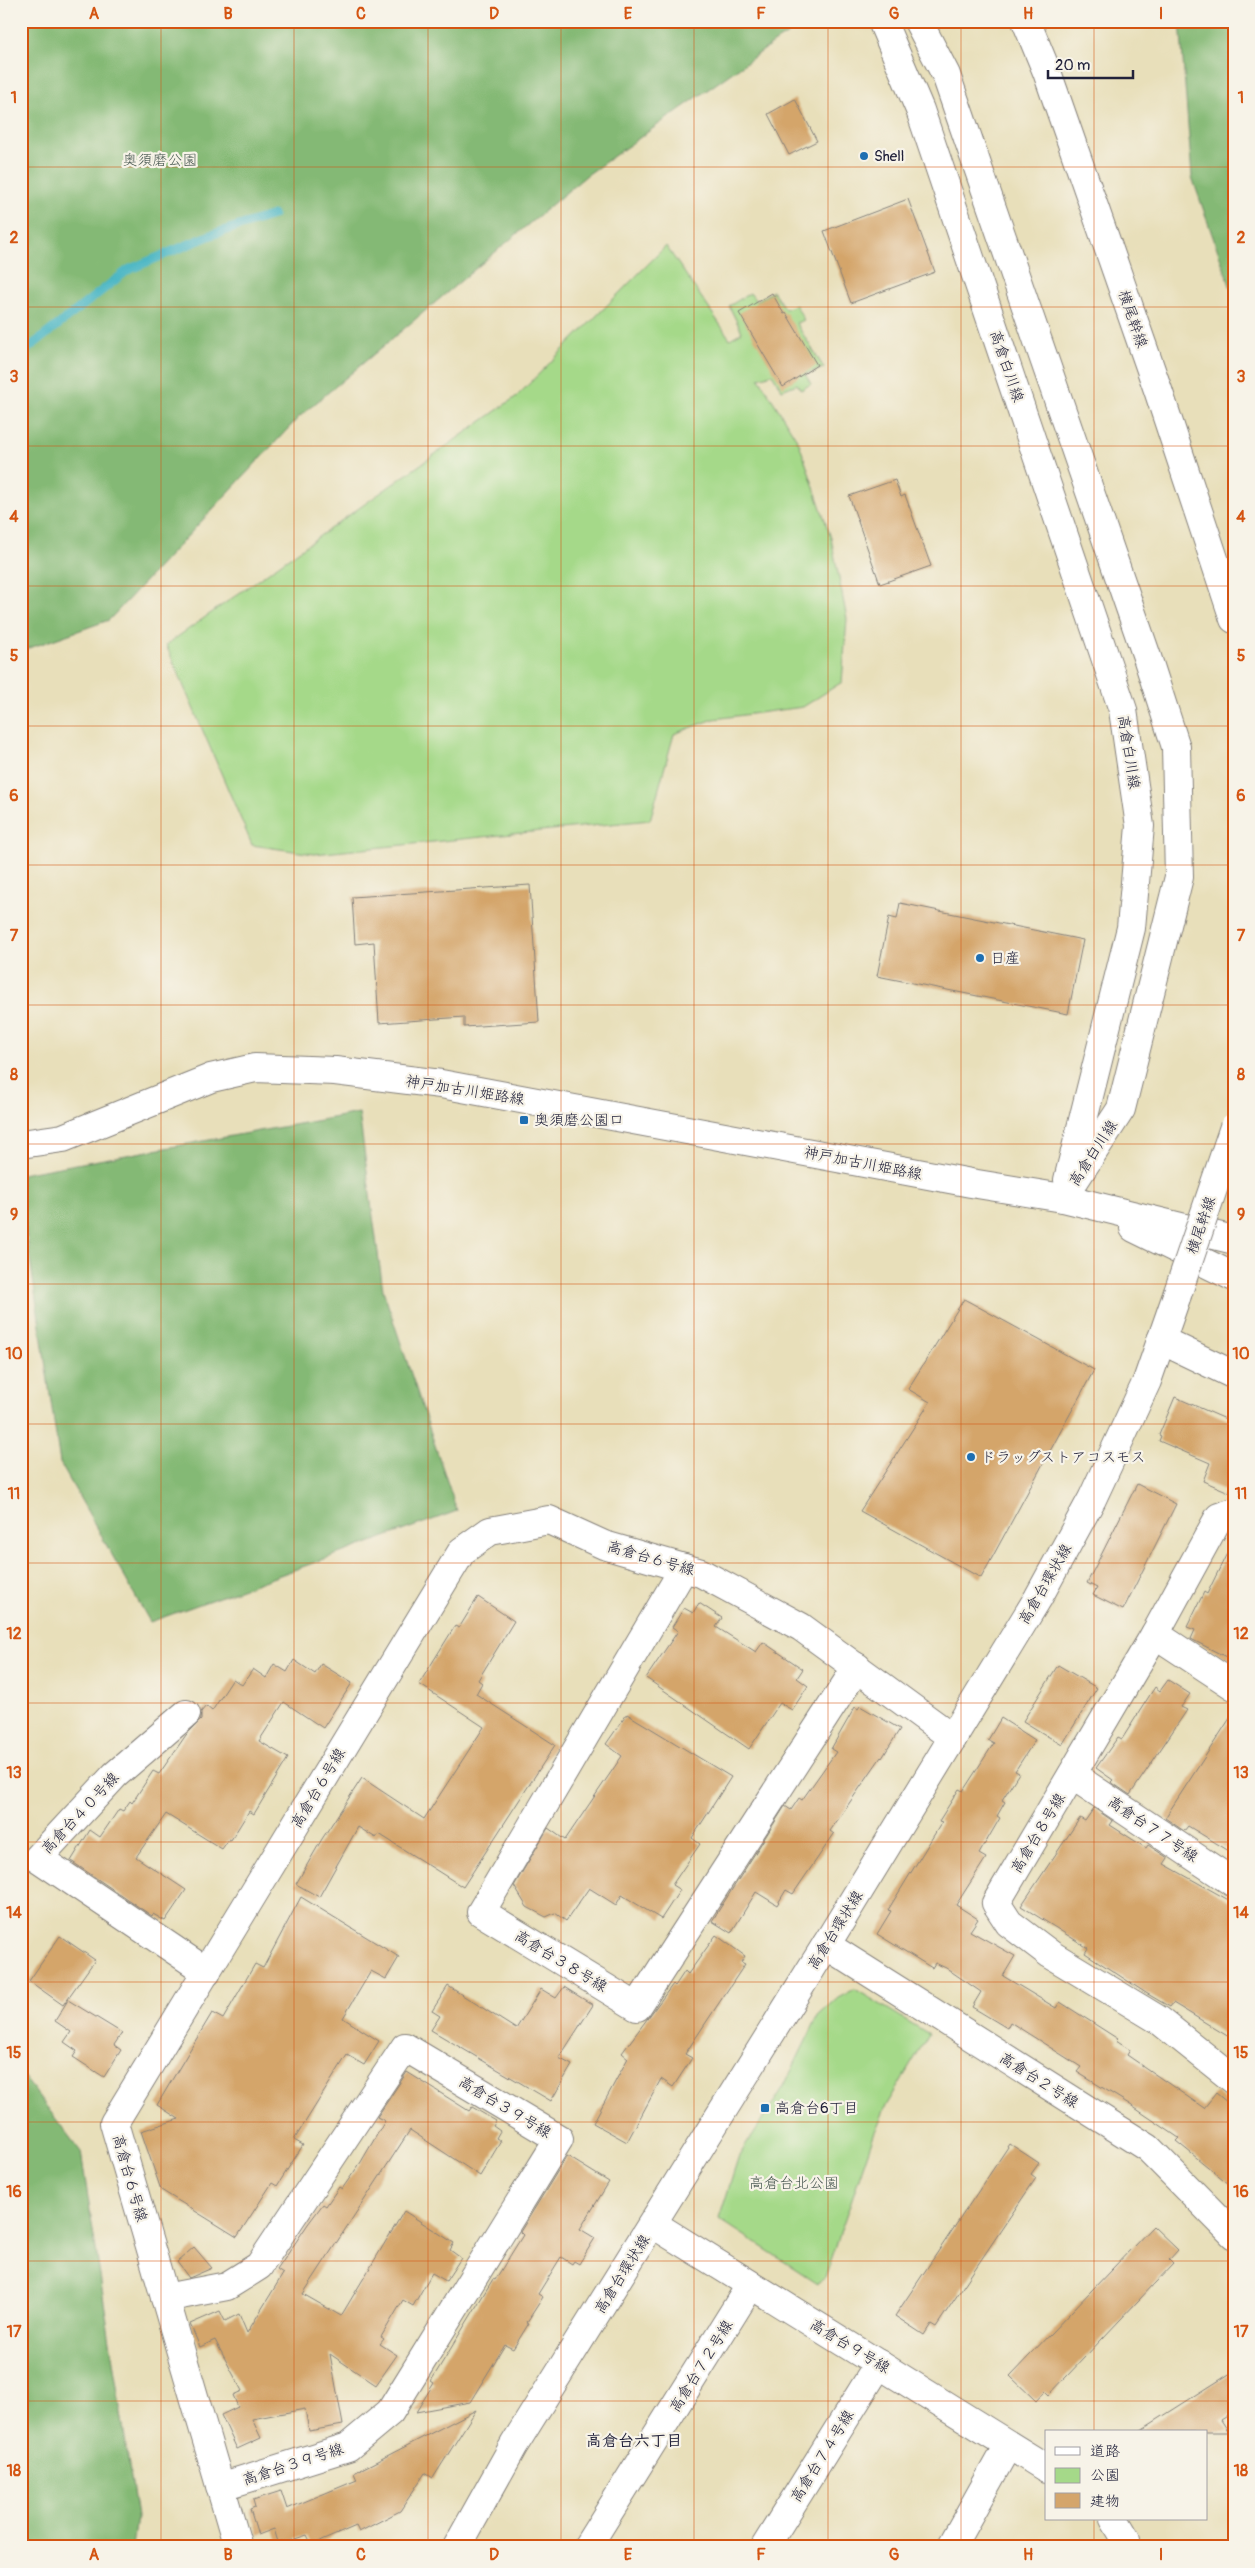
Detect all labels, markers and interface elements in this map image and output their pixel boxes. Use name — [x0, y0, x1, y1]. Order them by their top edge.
text: A — [89, 4, 100, 24]
text: B — [223, 4, 233, 24]
text: C — [356, 4, 366, 24]
text: D — [489, 4, 499, 24]
text: E — [624, 4, 633, 24]
text: F — [756, 4, 766, 24]
text: G — [889, 4, 900, 24]
text: H — [1023, 4, 1033, 24]
text: I — [1159, 4, 1163, 24]
scale bar — [1048, 48, 1132, 80]
text: 20 m — [1055, 56, 1090, 75]
text: 1 — [11, 88, 17, 108]
text: 1 — [1238, 88, 1244, 108]
place label: Shell — [874, 147, 904, 166]
marker: Shell — [858, 150, 870, 162]
park label: 奥須磨公園 — [122, 151, 198, 170]
text: 2 — [10, 228, 19, 248]
text: 2 — [1237, 228, 1246, 248]
street label: 横尾幹線 — [1114, 288, 1151, 351]
street label: 高倉白川線 — [985, 328, 1028, 405]
text: 3 — [10, 367, 19, 387]
text: 3 — [1237, 367, 1246, 387]
text: 4 — [9, 507, 19, 527]
text: 4 — [1236, 507, 1246, 527]
text: 5 — [10, 646, 19, 666]
text: 5 — [1237, 646, 1246, 666]
street label: 高倉白川線 — [1113, 714, 1144, 791]
text: 6 — [9, 786, 19, 806]
text: 6 — [1236, 786, 1246, 806]
text: 7 — [10, 926, 19, 946]
text: 7 — [1237, 926, 1246, 946]
place label: 日産 — [990, 949, 1020, 968]
marker: 日産 — [974, 952, 986, 964]
text: 8 — [10, 1065, 18, 1085]
text: 8 — [1237, 1065, 1245, 1085]
street label: 神戸加古川姫路線 — [404, 1072, 526, 1109]
place label: 奥須磨公園口 — [534, 1111, 624, 1130]
marker: 奥須磨公園口 — [518, 1114, 530, 1126]
street label: 高倉白川線 — [1065, 1117, 1122, 1190]
street label: 神戸加古川姫路線 — [802, 1143, 924, 1184]
street label: 横尾幹線 — [1183, 1194, 1220, 1257]
text: 9 — [10, 1205, 18, 1225]
text: 9 — [1237, 1205, 1245, 1225]
text: 10 — [5, 1344, 23, 1364]
text: 10 — [1232, 1344, 1250, 1364]
place label: ドラッグストアコスモス — [981, 1448, 1145, 1467]
marker: ドラッグストアコスモス — [965, 1451, 977, 1463]
text: 11 — [8, 1484, 20, 1504]
text: 11 — [1235, 1484, 1247, 1504]
street label: 高倉台６号線 — [605, 1537, 697, 1580]
street label: 高倉台環状線 — [1015, 1541, 1076, 1628]
text: 12 — [6, 1624, 22, 1644]
text: 12 — [1233, 1624, 1249, 1644]
street label: 高倉台６号線 — [287, 1745, 350, 1832]
text: 13 — [6, 1763, 22, 1783]
text: 13 — [1233, 1763, 1249, 1783]
street label: 高倉台４０号線 — [38, 1768, 123, 1858]
street label: 高倉台８号線 — [1007, 1790, 1070, 1877]
street label: 高倉台７７号線 — [1104, 1792, 1202, 1867]
street label: 高倉台環状線 — [804, 1887, 867, 1973]
text: 14 — [6, 1903, 22, 1923]
text: 14 — [1233, 1903, 1249, 1923]
street label: 高倉台３８号線 — [511, 1926, 611, 1997]
text: 15 — [7, 2043, 22, 2063]
text: 15 — [1234, 2043, 1249, 2063]
street label: 高倉台２号線 — [996, 2049, 1082, 2112]
street label: 高倉台３９号線 — [455, 2072, 555, 2143]
place label: 高倉台6丁目 — [775, 2099, 859, 2118]
marker: 高倉台6丁目 — [759, 2102, 771, 2114]
street label: 高倉台６号線 — [108, 2132, 151, 2224]
park label: 高倉台北公園 — [749, 2174, 839, 2193]
text: 16 — [6, 2182, 22, 2202]
text: 16 — [1233, 2182, 1249, 2202]
street label: 高倉台環状線 — [591, 2231, 654, 2317]
street label: 高倉台９号線 — [806, 2315, 893, 2378]
street label: 高倉台７２号線 — [666, 2317, 737, 2416]
text: 17 — [7, 2322, 22, 2342]
text: 17 — [1234, 2322, 1249, 2342]
street label: 高倉台７４号線 — [787, 2407, 858, 2506]
legend — [1045, 2430, 1208, 2520]
district label: 高倉台六丁目 — [586, 2431, 682, 2451]
street label: 高倉台３９号線 — [240, 2439, 346, 2490]
text: 道路 — [1090, 2442, 1120, 2461]
text: 18 — [7, 2461, 21, 2481]
text: 18 — [1234, 2461, 1248, 2481]
text: 公園 — [1090, 2466, 1120, 2485]
text: 建物 — [1090, 2492, 1120, 2511]
text: A — [89, 2545, 100, 2565]
text: B — [223, 2545, 233, 2565]
text: C — [356, 2545, 366, 2565]
text: D — [489, 2545, 499, 2565]
text: E — [624, 2545, 633, 2565]
text: F — [756, 2545, 766, 2565]
text: G — [889, 2545, 900, 2565]
text: H — [1023, 2545, 1033, 2565]
text: I — [1159, 2545, 1163, 2565]

